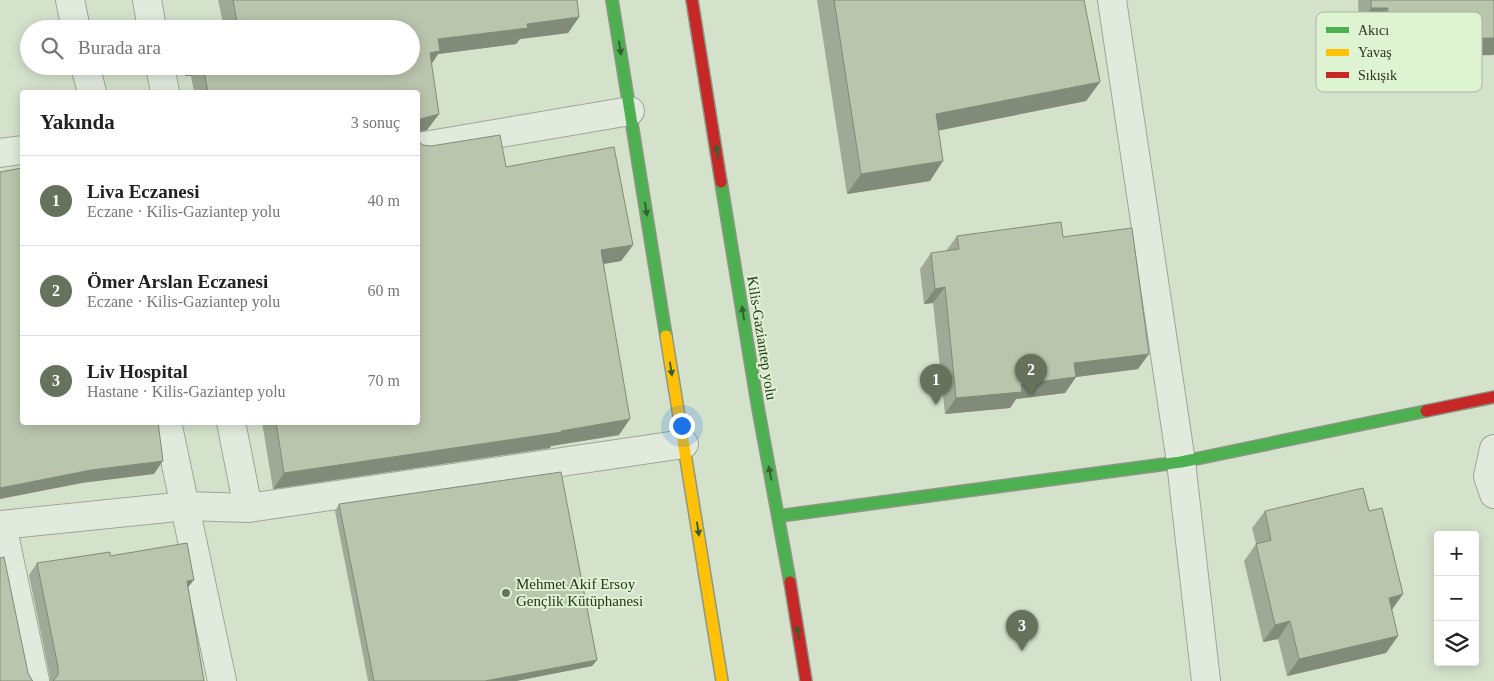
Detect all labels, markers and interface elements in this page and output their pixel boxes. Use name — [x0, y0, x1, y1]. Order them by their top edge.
legend — [1316, 12, 1482, 92]
search box — [20, 20, 420, 75]
text: Akıcı — [1358, 23, 1389, 38]
icon: search — [38, 34, 66, 62]
text: Burada ara — [78, 37, 161, 58]
one-way arrow — [616, 40, 624, 56]
text: Yavaş — [1358, 45, 1392, 60]
text: Sıkışık — [1358, 68, 1397, 83]
text: Yakında — [40, 110, 115, 134]
text: 3 sonuç — [351, 114, 400, 131]
one-way arrow — [712, 144, 720, 160]
text: Liva Eczanesi — [87, 181, 199, 202]
text: 1 — [52, 192, 60, 209]
text: 40 m — [368, 192, 400, 209]
one-way arrow — [642, 201, 650, 217]
text: Eczane · Kilis-Gaziantep yolu — [87, 203, 280, 220]
text: Ömer Arslan Eczanesi — [87, 271, 268, 292]
street label: Kilis-Gaziantep yolu — [744, 275, 780, 402]
text: 2 — [52, 282, 60, 299]
text: 60 m — [368, 282, 400, 299]
text: Eczane · Kilis-Gaziantep yolu — [87, 293, 280, 310]
one-way arrow — [738, 304, 746, 320]
pin: 2 — [1015, 354, 1047, 395]
text: Liv Hospital — [87, 361, 188, 382]
one-way arrow — [668, 361, 676, 377]
pin: 1 — [920, 364, 952, 405]
text: 3 — [52, 372, 60, 389]
text: 70 m — [368, 372, 400, 389]
text: Hastane · Kilis-Gaziantep yolu — [87, 383, 286, 400]
your location — [669, 413, 695, 439]
one-way arrow — [766, 464, 774, 480]
one-way arrow — [694, 522, 702, 538]
map controls — [1434, 531, 1479, 666]
button: + — [1434, 531, 1479, 576]
place label: Mehmet Akif Ersoy Gençlik Kütüphanesi — [516, 576, 643, 609]
button: − — [1434, 576, 1479, 621]
marker: Mehmet Akif Ersoy Gençlik Kütüphanesi — [500, 587, 512, 599]
pin: 3 — [1006, 610, 1038, 651]
button: layers — [1434, 621, 1479, 666]
one-way arrow — [794, 625, 802, 641]

